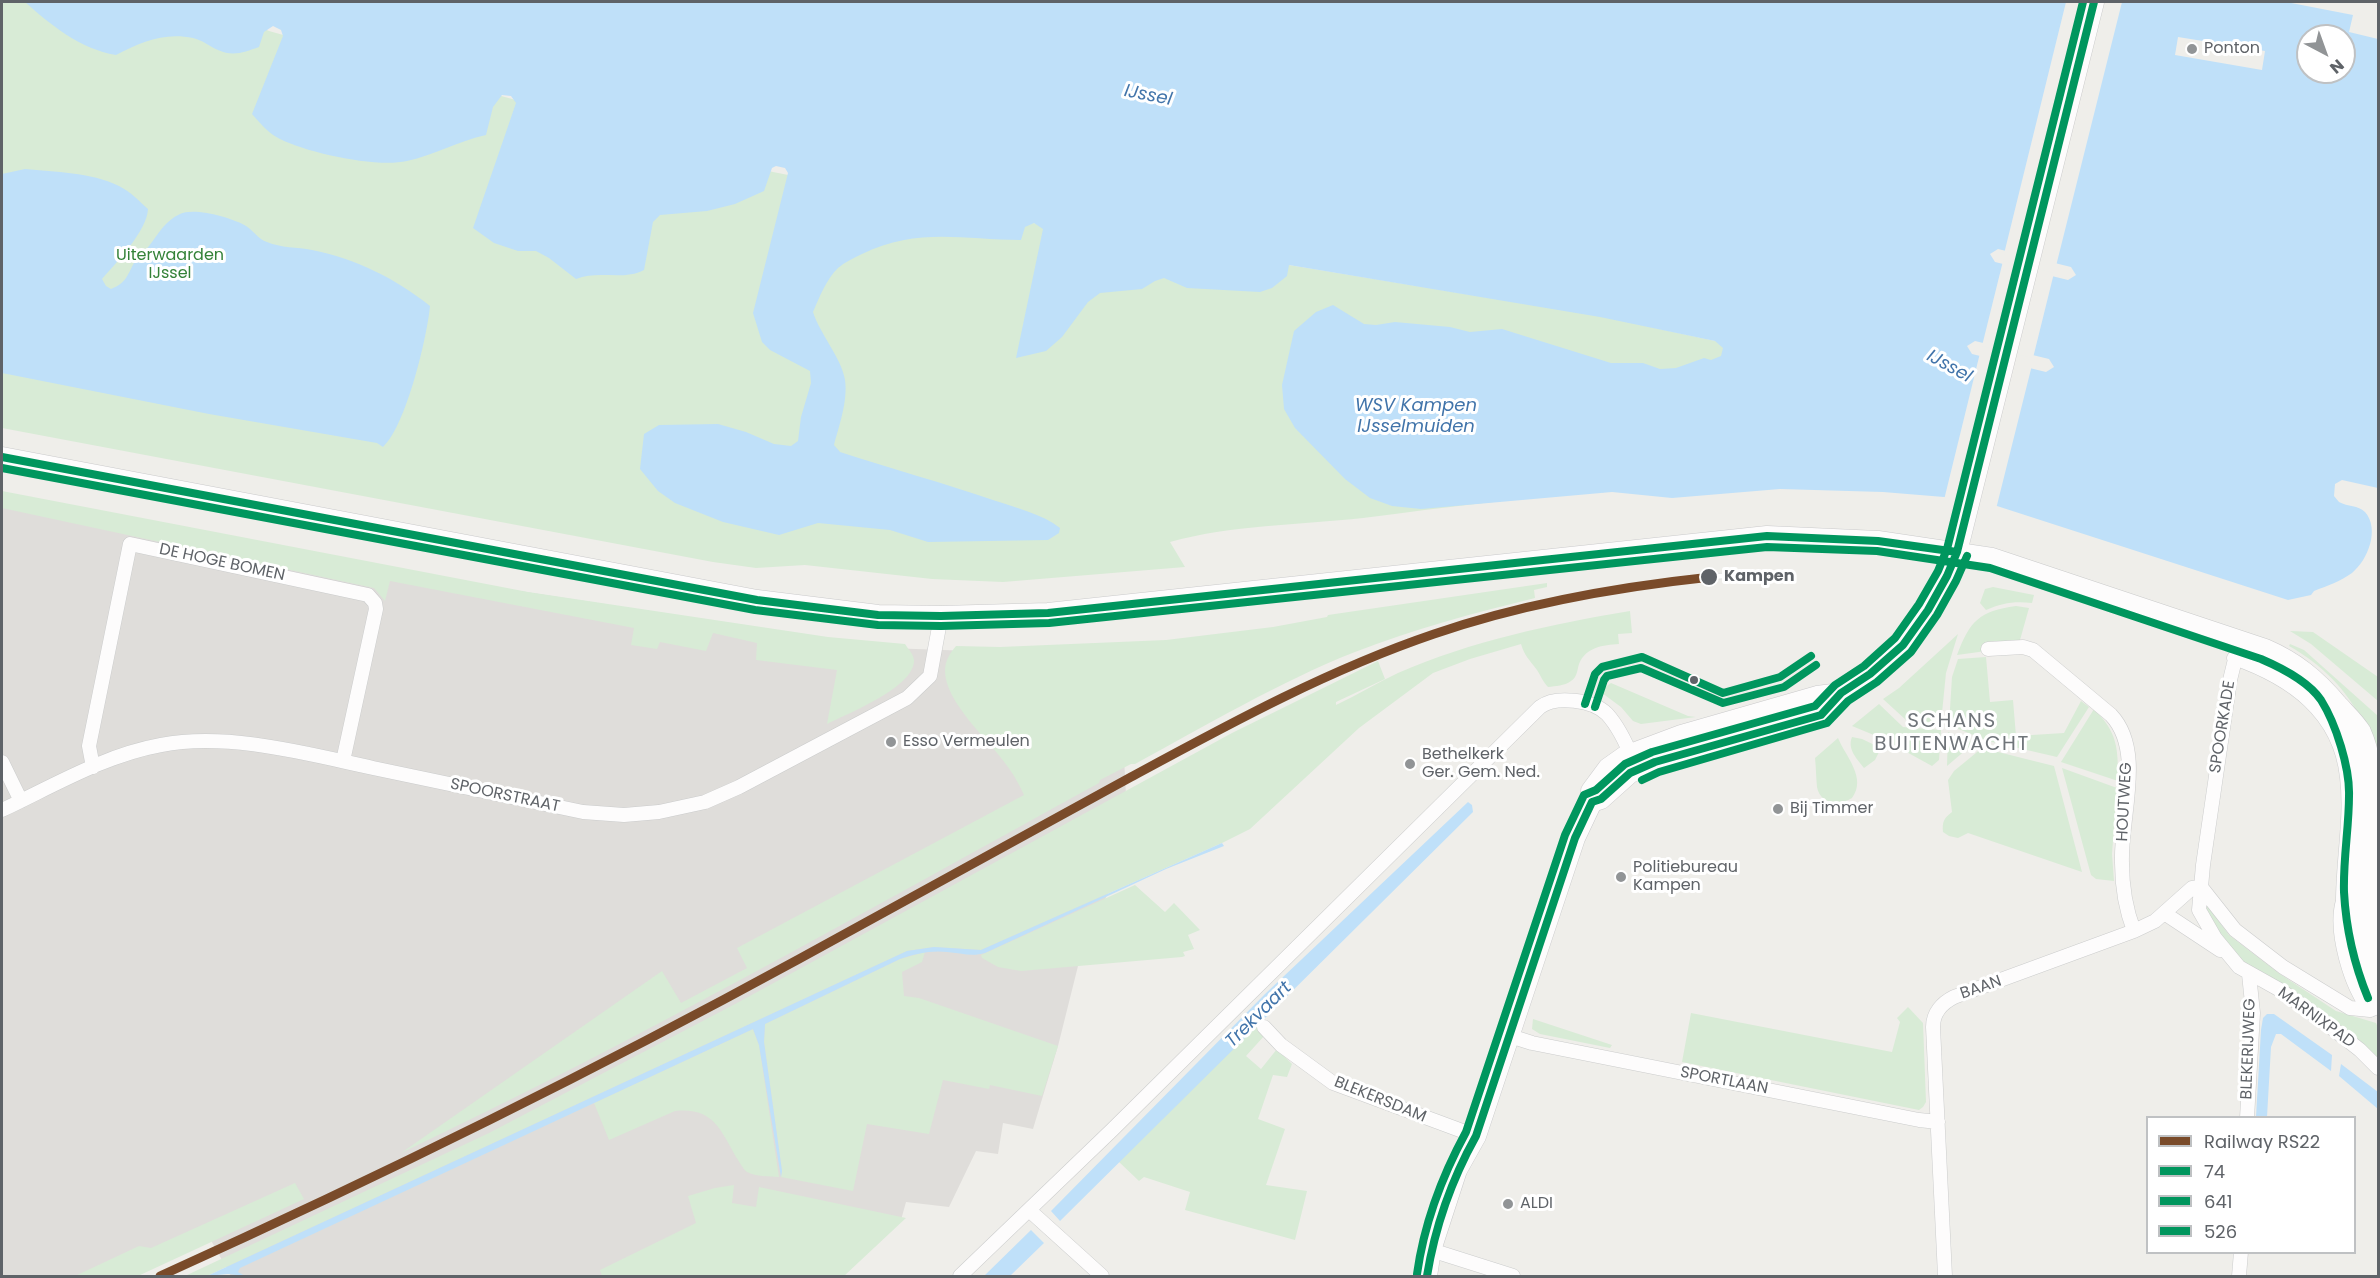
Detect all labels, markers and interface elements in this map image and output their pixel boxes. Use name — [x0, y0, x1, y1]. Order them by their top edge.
north arrow — [2296, 24, 2356, 84]
place label: Ponton — [2204, 39, 2260, 59]
marker: Ponton — [2185, 42, 2199, 56]
text: N — [2325, 54, 2349, 79]
water label: IJssel — [1122, 81, 1174, 111]
park label: Uiterwaarden IJssel — [116, 246, 224, 284]
water label: IJssel — [1923, 346, 1975, 388]
water label: WSV Kampen IJsselmuiden — [1355, 395, 1477, 438]
street label: DE HOGE BOMEN — [157, 540, 287, 586]
marker: Kampen — [1699, 567, 1719, 587]
place label: Kampen — [1724, 567, 1794, 587]
unlabelled marker — [1688, 674, 1700, 686]
street label: SPOORKADE — [2206, 679, 2240, 775]
district label: SCHANS BUITENWACHT — [1874, 710, 2030, 757]
place label: Esso Vermeulen — [903, 732, 1030, 752]
marker: Esso Vermeulen — [884, 735, 898, 749]
place label: Bethelkerk Ger. Gem. Ned. — [1422, 745, 1540, 783]
marker: Bethelkerk Ger. Gem. Ned. — [1403, 757, 1417, 771]
street label: HOUTWEG — [2113, 762, 2137, 842]
street label: SPOORSTRAAT — [448, 775, 562, 817]
place label: Bij Timmer — [1790, 799, 1873, 819]
marker: Bij Timmer — [1771, 802, 1785, 816]
place label: Politiebureau Kampen — [1633, 858, 1738, 896]
marker: Politiebureau Kampen — [1614, 870, 1628, 884]
street label: BAAN — [1958, 972, 2004, 1004]
water label: Trekvaart — [1221, 977, 1297, 1053]
street label: MARNIXPAD — [2274, 984, 2358, 1052]
street label: BLEKERIJWEG — [2238, 998, 2260, 1100]
street label: SPORTLAAN — [1678, 1063, 1770, 1099]
street label: BLEKERSDAM — [1331, 1073, 1429, 1127]
legend — [2146, 1116, 2356, 1254]
text: Railway RS22 — [2204, 1129, 2320, 1154]
text: 74 — [2204, 1159, 2225, 1184]
text: 641 — [2204, 1189, 2233, 1214]
place label: ALDI — [1520, 1194, 1553, 1214]
marker: ALDI — [1501, 1197, 1515, 1211]
text: 526 — [2204, 1219, 2237, 1244]

